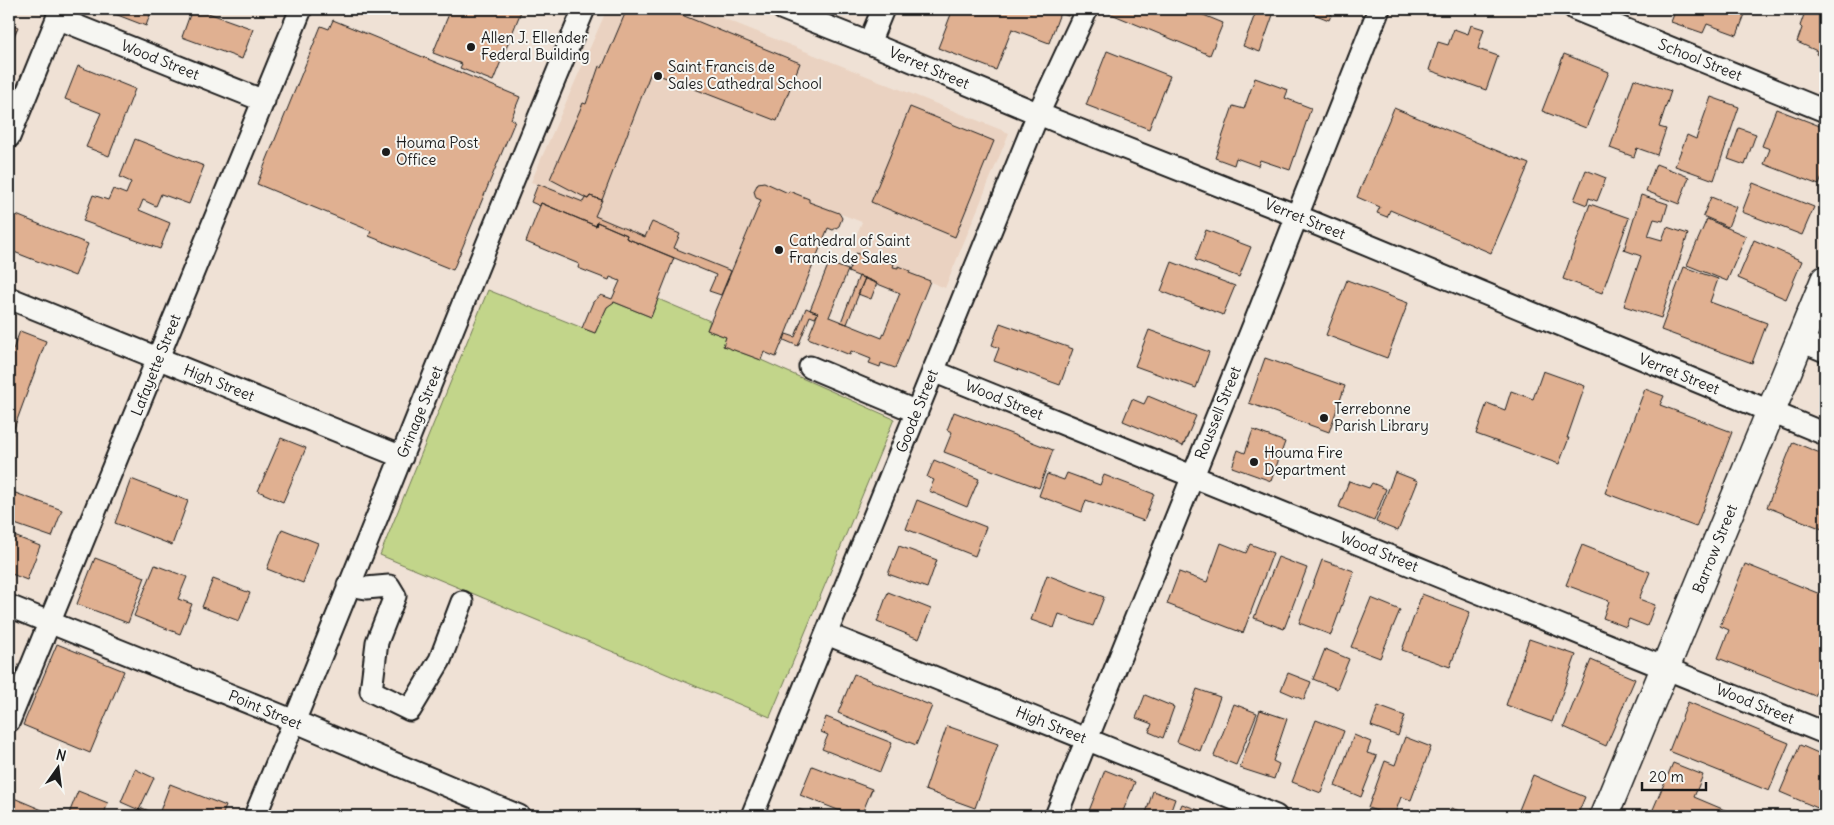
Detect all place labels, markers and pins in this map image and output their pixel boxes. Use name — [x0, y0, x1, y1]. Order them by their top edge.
place label: Allen J. Ellender Federal Building — [481, 28, 590, 64]
marker: Allen J. Ellender Federal Building — [465, 41, 477, 53]
place label: Saint Francis de Sales Cathedral School — [668, 57, 822, 93]
marker: Saint Francis de Sales Cathedral School — [652, 70, 664, 82]
place label: Houma Post Office — [396, 133, 478, 169]
marker: Houma Post Office — [380, 146, 392, 158]
place label: Cathedral of Saint Francis de Sales — [789, 231, 910, 267]
marker: Cathedral of Saint Francis de Sales — [773, 244, 785, 256]
place label: Terrebonne Parish Library — [1334, 399, 1429, 435]
marker: Terrebonne Parish Library — [1318, 412, 1330, 424]
place label: Houma Fire Department — [1264, 443, 1346, 479]
marker: Houma Fire Department — [1248, 456, 1260, 468]

